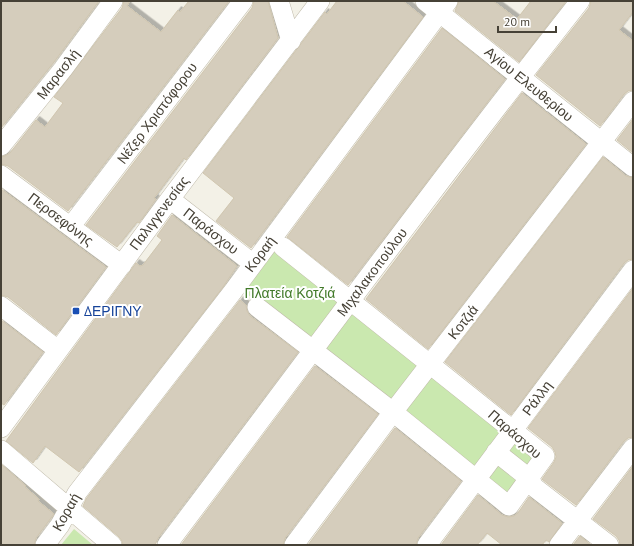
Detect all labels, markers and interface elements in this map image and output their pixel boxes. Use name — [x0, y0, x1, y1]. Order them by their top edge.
scale bar — [498, 8, 556, 34]
text: 20 m — [504, 14, 530, 29]
street label: Αγίου Ελευθερίου — [481, 43, 577, 125]
street label: Μαρασλή — [33, 45, 83, 103]
street label: Nέζερ Χριστόφορου — [113, 59, 201, 167]
street label: Παλιγγενεσίας — [125, 172, 193, 254]
street label: Περσεφόνης — [25, 188, 98, 250]
street label: Παράσχου — [180, 204, 242, 258]
street label: Μιχαλακοπούλου — [333, 224, 411, 320]
street label: Κοραή — [241, 232, 279, 276]
park label: Πλατεία Κοτζιά — [245, 284, 335, 302]
street label: Κοτζιά — [444, 301, 482, 343]
place label: ΔΕΡΙΓΝΥ — [84, 302, 142, 320]
marker: ΔΕΡΙΓΝΥ — [71, 306, 81, 316]
street label: Ράλλη — [518, 377, 556, 419]
street label: Παράσχου — [484, 406, 546, 462]
street label: Κοραή — [48, 490, 84, 534]

